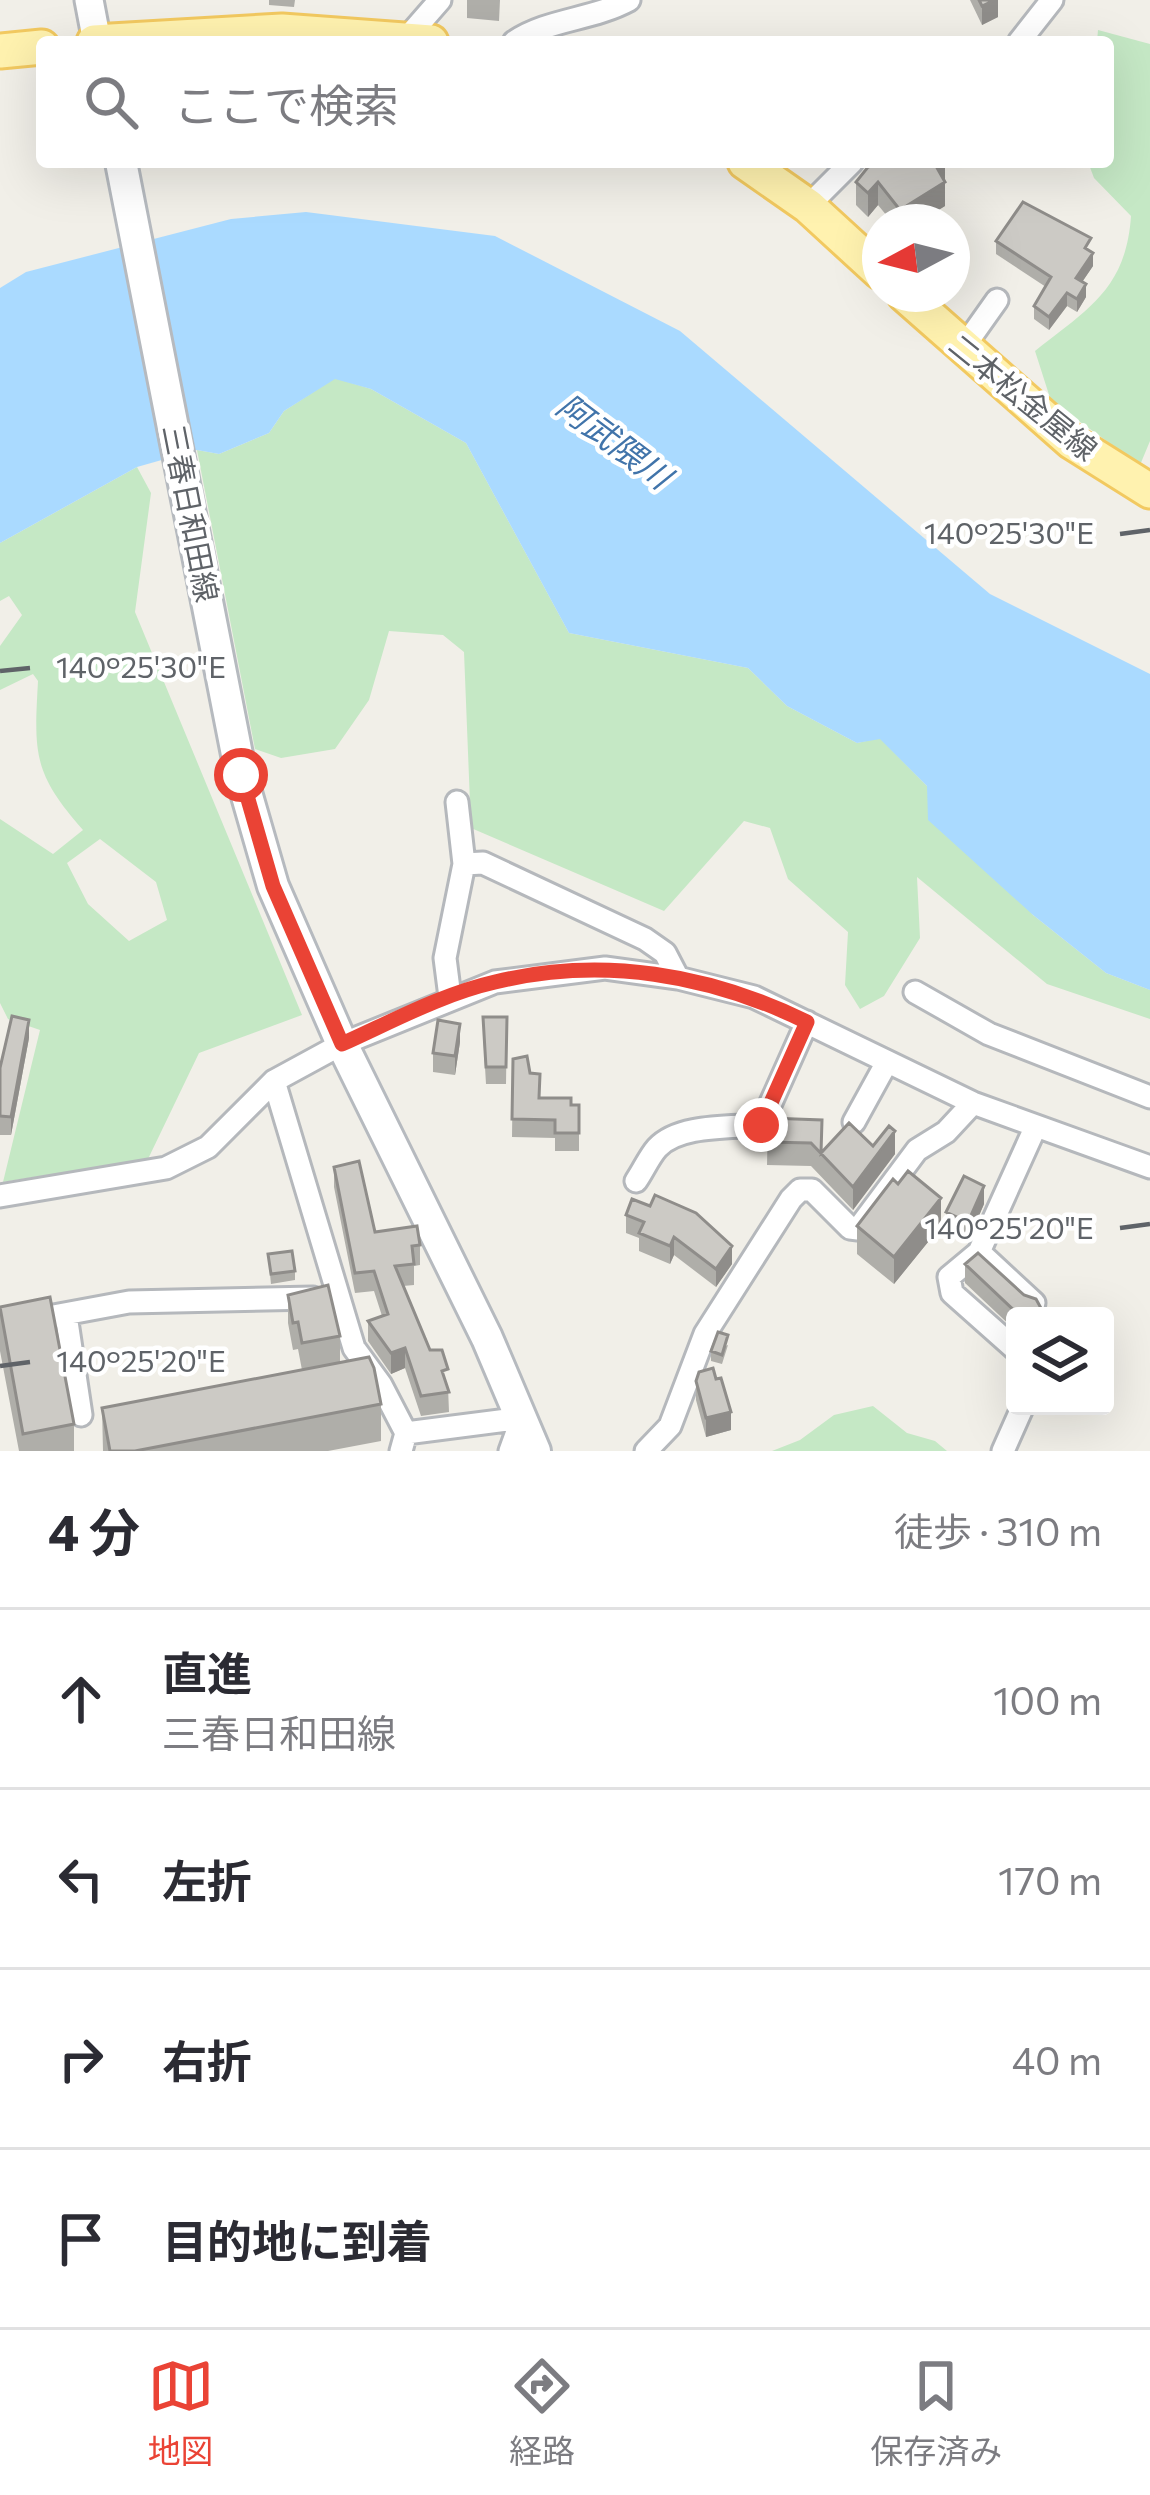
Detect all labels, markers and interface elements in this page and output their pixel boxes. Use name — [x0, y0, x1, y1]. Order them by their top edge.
search box — [36, 36, 1114, 168]
icon: search — [78, 69, 144, 135]
text: ここで検索 — [174, 76, 399, 131]
north arrow — [862, 204, 970, 312]
street label: 二本松金屋線 — [942, 325, 1106, 467]
water label: 阿武隈川 — [550, 384, 682, 498]
street label: 三春日和田線 — [157, 421, 227, 605]
text: 140°25'30"E — [924, 513, 1094, 550]
text: 140°25'30"E — [56, 647, 226, 684]
route start — [214, 748, 268, 802]
route end — [734, 1098, 788, 1152]
text: 140°25'20"E — [924, 1208, 1094, 1245]
map controls — [1006, 1307, 1114, 1415]
button: layers — [1006, 1307, 1114, 1415]
text: 140°25'20"E — [56, 1341, 226, 1378]
text: 4 分 — [48, 1499, 140, 1562]
text: 徒歩 · 310 m — [894, 1506, 1102, 1554]
text: 直進 — [162, 1644, 252, 1699]
icon: ahead — [48, 1666, 114, 1732]
text: 100 m — [993, 1675, 1102, 1723]
text: 三春日和田線 — [162, 1708, 396, 1756]
icon: left — [48, 1846, 114, 1912]
text: 左折 — [162, 1852, 252, 1907]
text: 170 m — [998, 1855, 1102, 1903]
icon: right — [48, 2026, 114, 2092]
text: 右折 — [162, 2032, 252, 2087]
text: 40 m — [1012, 2035, 1102, 2083]
icon: arrive — [48, 2206, 114, 2272]
text: 目的地に到着 — [162, 2212, 432, 2267]
tab: 地図 — [148, 2353, 214, 2473]
tab: 経路 — [509, 2353, 575, 2473]
tab: 保存済み — [870, 2353, 1002, 2473]

